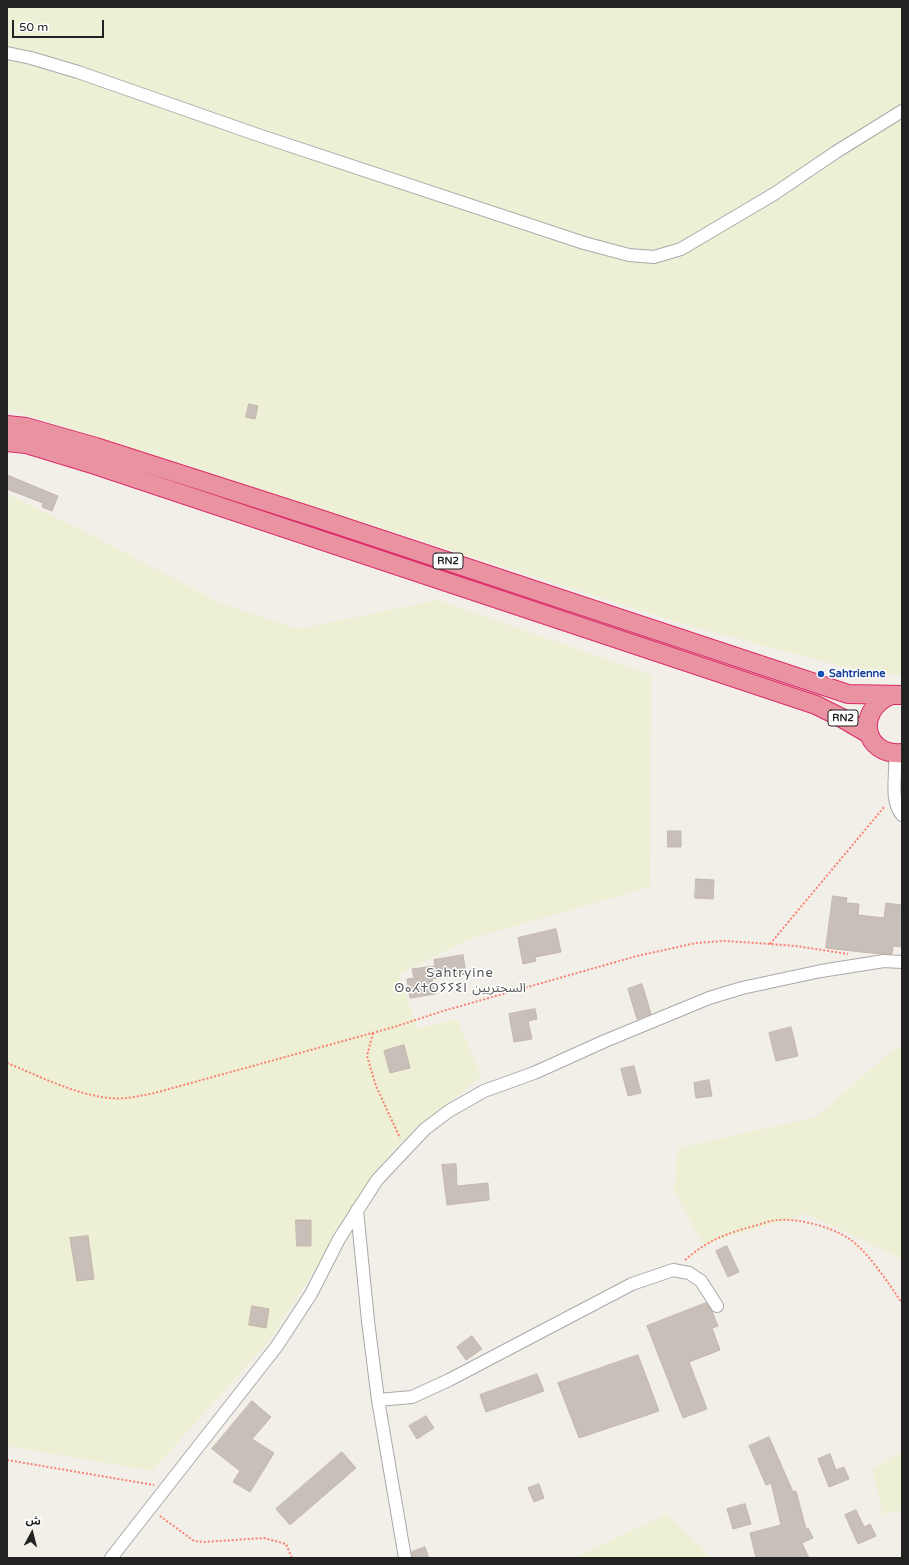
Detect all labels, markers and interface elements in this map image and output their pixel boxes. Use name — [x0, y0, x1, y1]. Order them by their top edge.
scale bar — [14, 12, 106, 38]
text: 50 m — [19, 20, 48, 34]
road number: RN2 — [433, 553, 463, 569]
place label: Sahtrienne — [829, 667, 886, 681]
marker: Sahtrienne — [816, 669, 826, 679]
road number: RN2 — [828, 710, 858, 726]
district label: Sahtryine ⵙⴰⵃⵜⵔⵢⵢⵉⵏ السحتريين — [399, 966, 521, 997]
north arrow — [12, 1513, 52, 1553]
text: ش — [25, 1513, 42, 1528]

